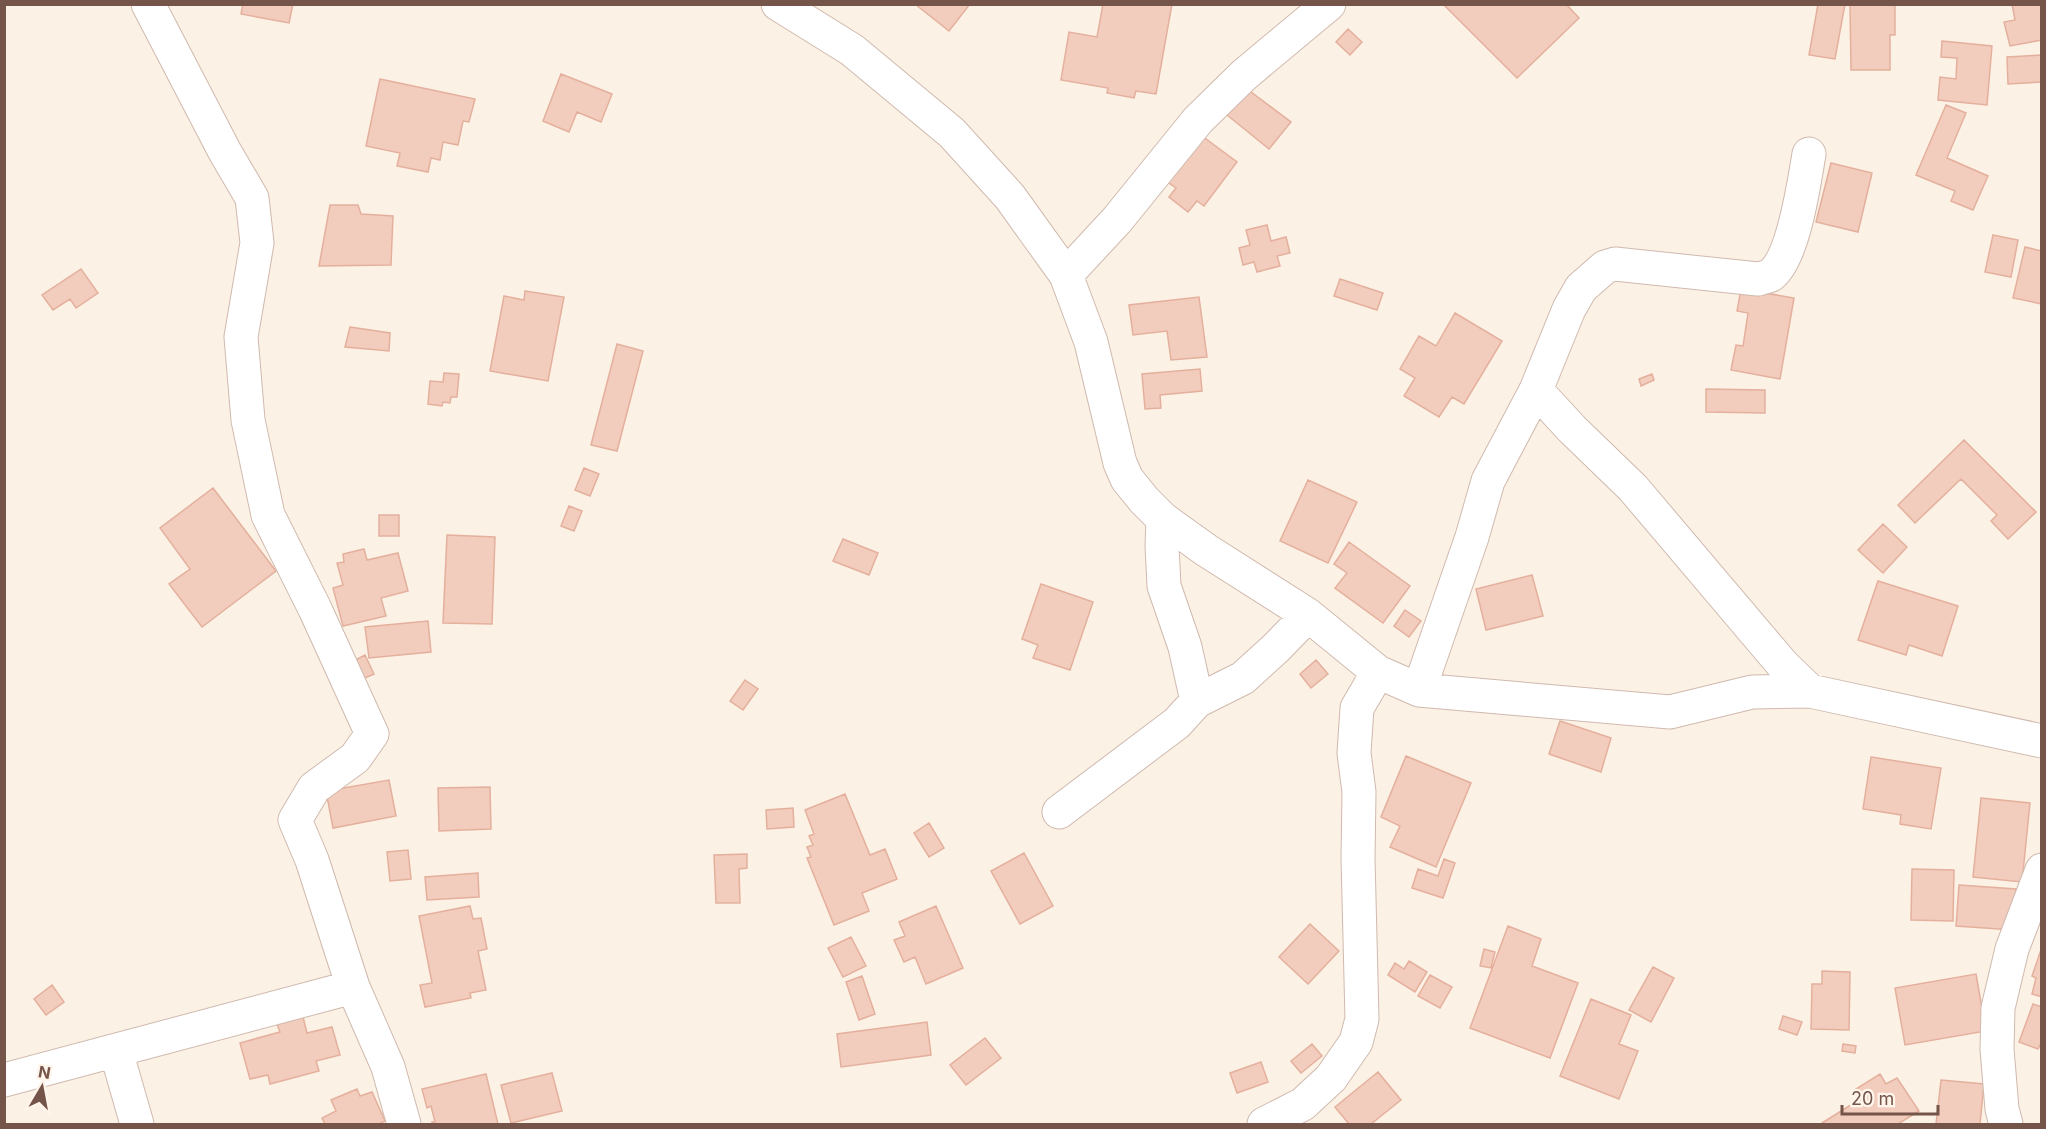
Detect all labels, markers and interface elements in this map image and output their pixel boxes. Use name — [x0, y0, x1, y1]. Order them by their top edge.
north arrow — [12, 1057, 72, 1117]
text: N — [37, 1061, 52, 1083]
scale bar — [1842, 1078, 1938, 1116]
text: 20 m — [1851, 1088, 1894, 1109]

